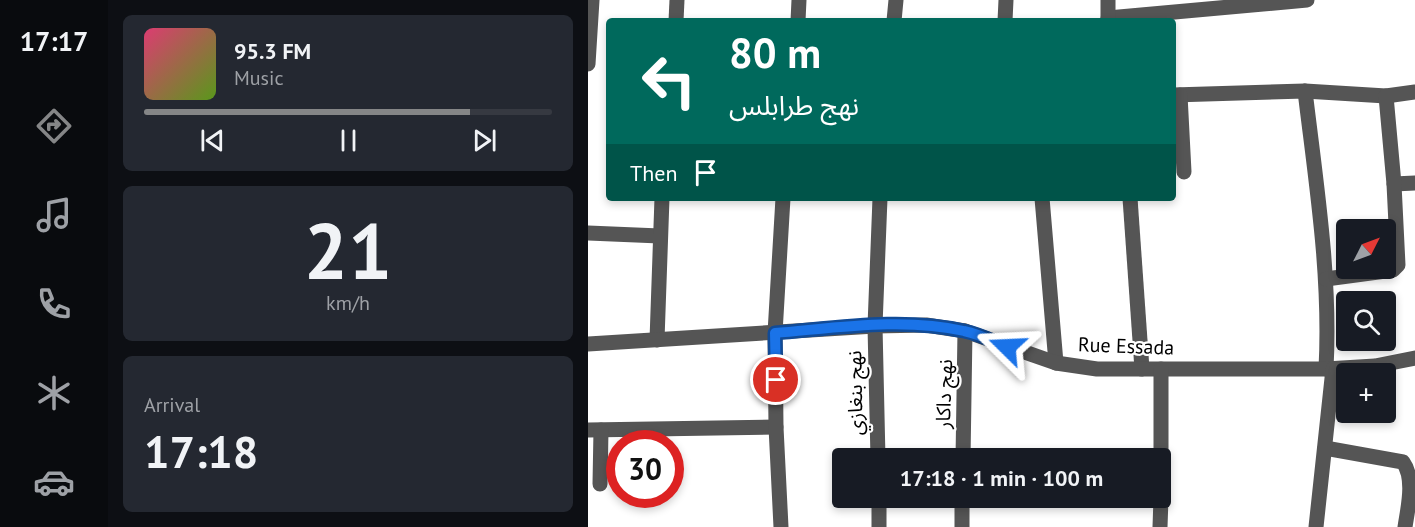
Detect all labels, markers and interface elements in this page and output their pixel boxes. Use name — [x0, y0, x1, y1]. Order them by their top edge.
text: 17:17 — [20, 24, 88, 58]
text: 80 m — [729, 25, 821, 80]
text: 95.3 FM — [234, 37, 311, 65]
icon: left — [630, 42, 708, 120]
text: Music — [234, 65, 283, 91]
text: نهج طرابلس — [729, 88, 859, 122]
icon: directions — [33, 105, 75, 147]
icon: previous — [196, 124, 229, 157]
icon: pause — [332, 124, 365, 157]
icon: next — [468, 124, 501, 157]
icon: arrive — [689, 156, 722, 189]
text: Then — [630, 159, 677, 187]
icon: music — [33, 194, 75, 236]
text: 21 — [304, 200, 392, 301]
north arrow — [1336, 219, 1396, 279]
map controls — [1336, 219, 1396, 423]
icon: phone — [33, 283, 75, 325]
text: km/h — [326, 290, 370, 316]
button: search — [1336, 291, 1396, 351]
position arrow — [975, 315, 1039, 379]
street label: Rue Essada — [1078, 331, 1174, 361]
street label: نهج بنغازي — [841, 350, 871, 436]
pin — [750, 354, 801, 405]
street label: نهج داكار — [930, 359, 960, 430]
icon: arrive — [759, 363, 792, 396]
button: + — [1336, 363, 1396, 423]
icon: climate — [33, 372, 75, 414]
text: Arrival — [144, 392, 200, 418]
text: 17:18 — [144, 422, 258, 480]
speed limit sign: 30 — [606, 430, 684, 508]
icon: car — [33, 461, 75, 503]
text: 17:18 · 1 min · 100 m — [900, 464, 1103, 492]

